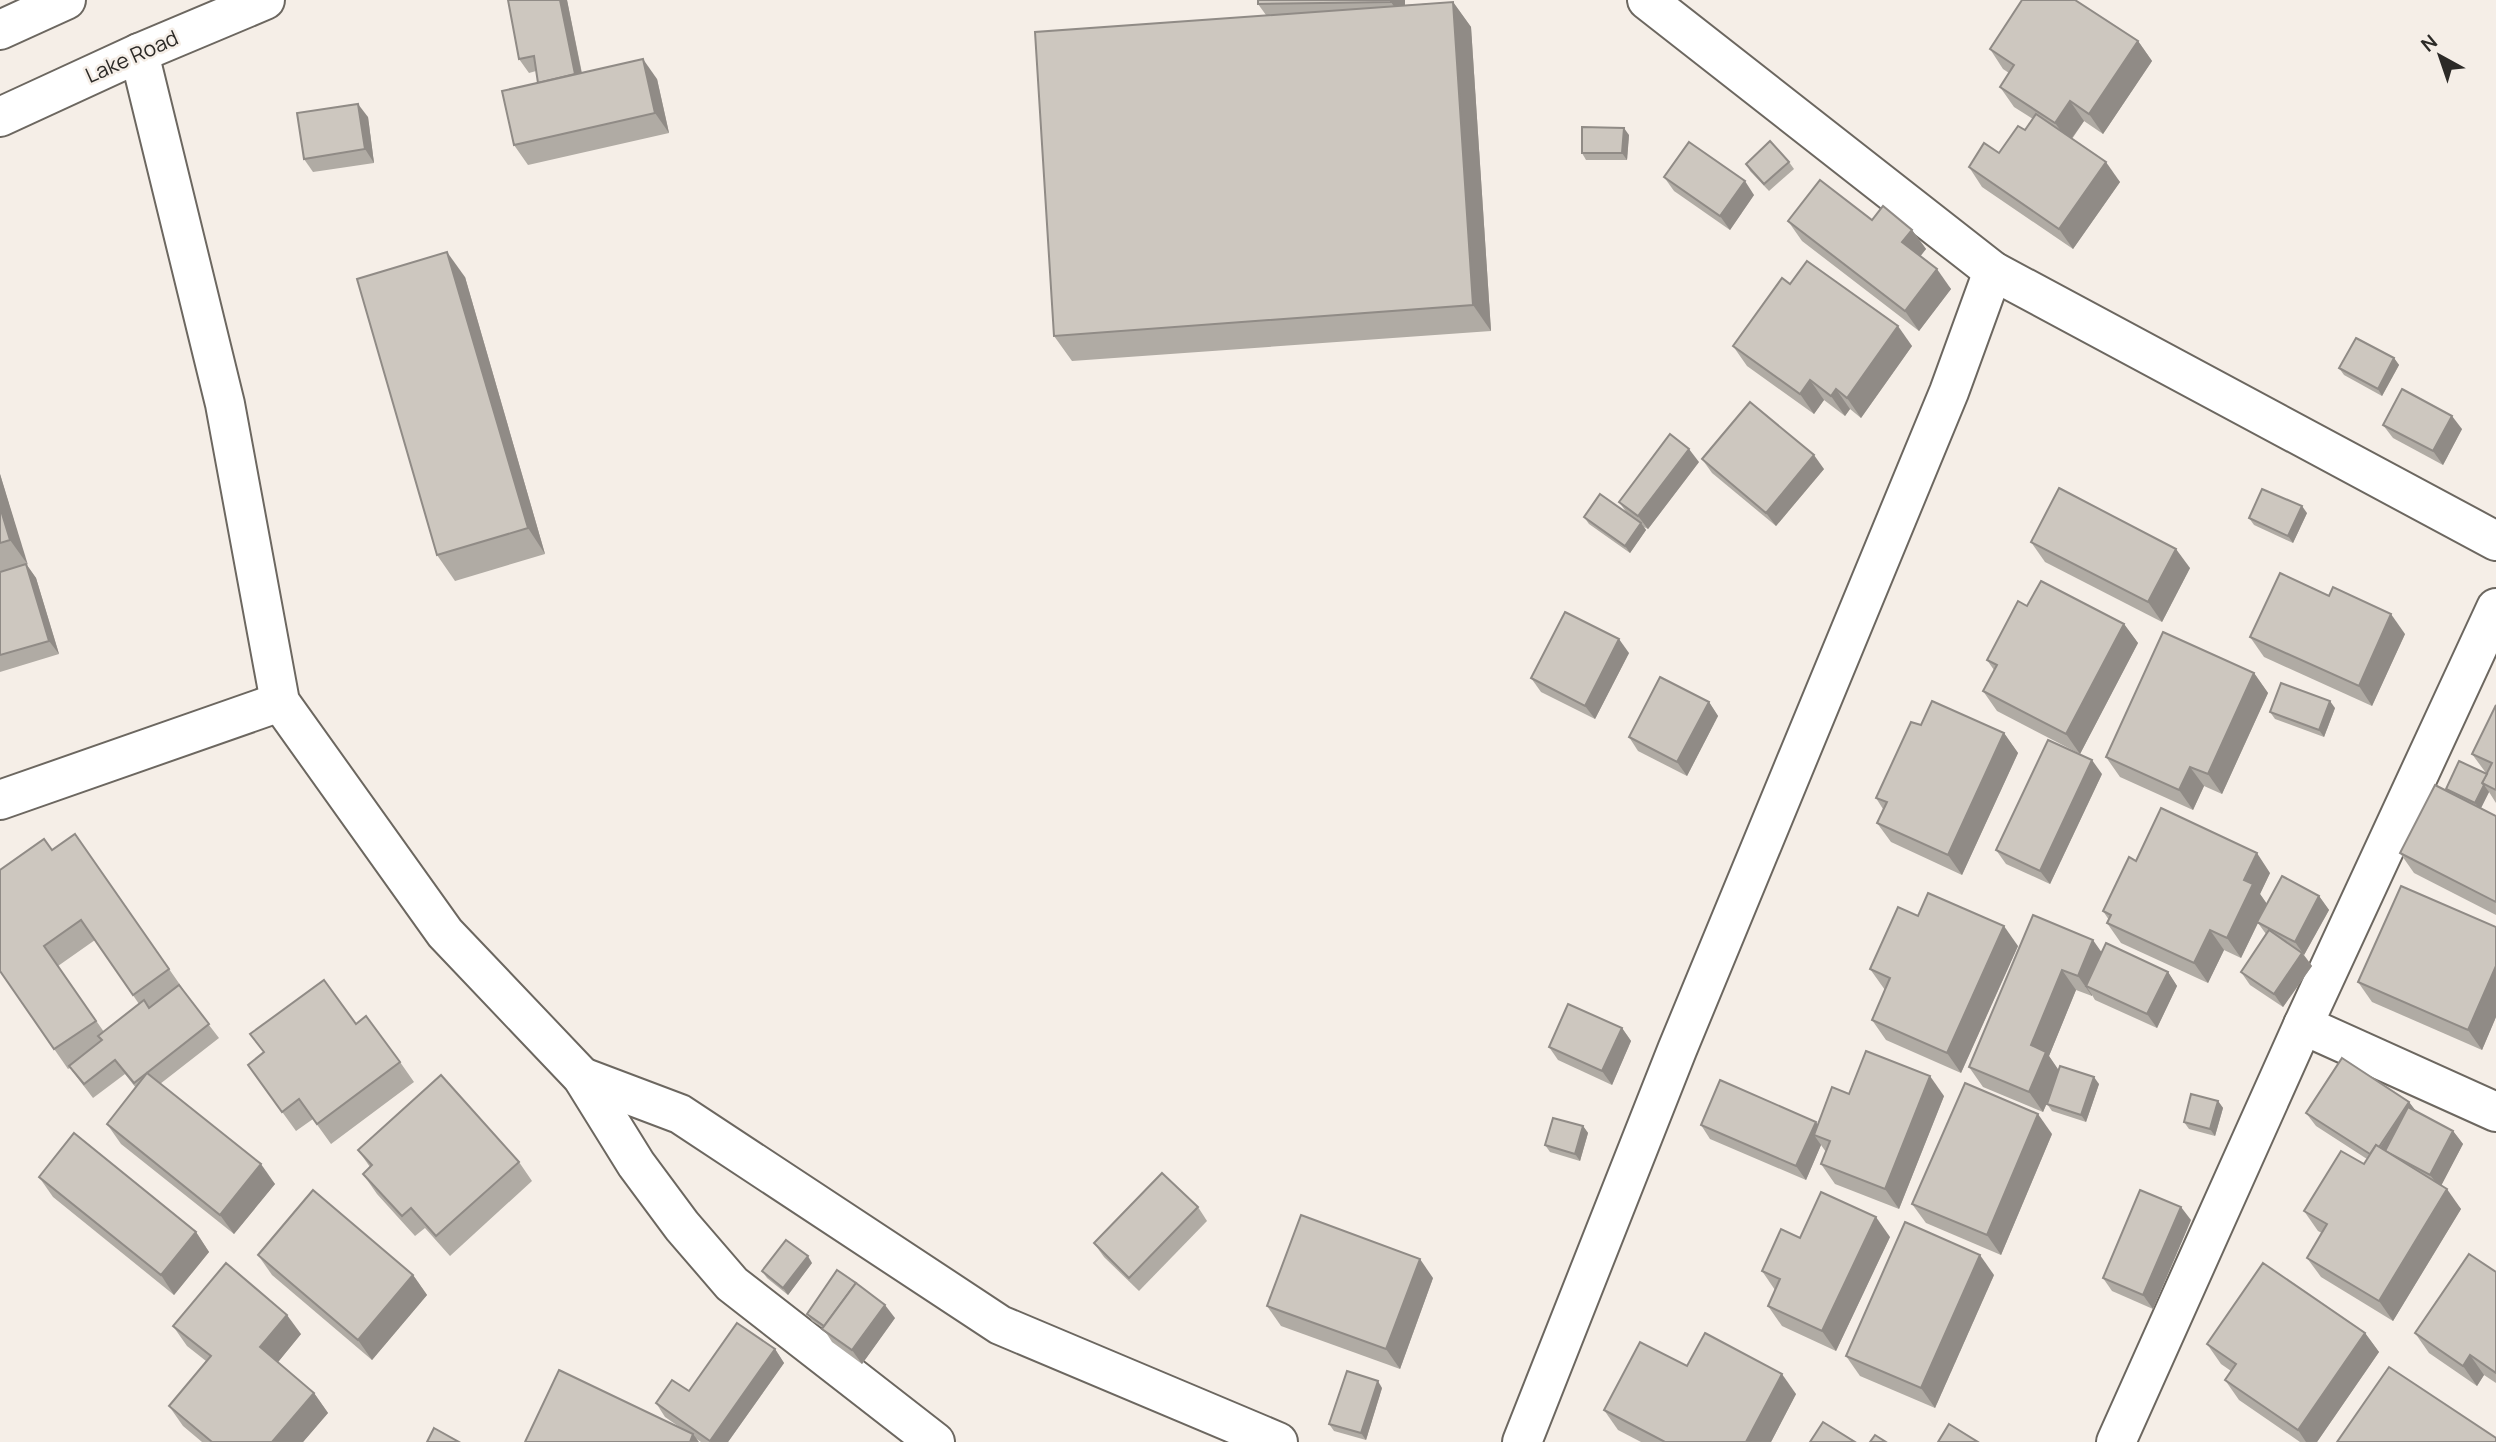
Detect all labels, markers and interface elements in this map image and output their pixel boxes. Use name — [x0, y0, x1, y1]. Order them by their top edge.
north arrow — [2405, 21, 2475, 91]
street label: Lake Road — [81, 23, 182, 89]
text: N — [2415, 29, 2443, 57]

